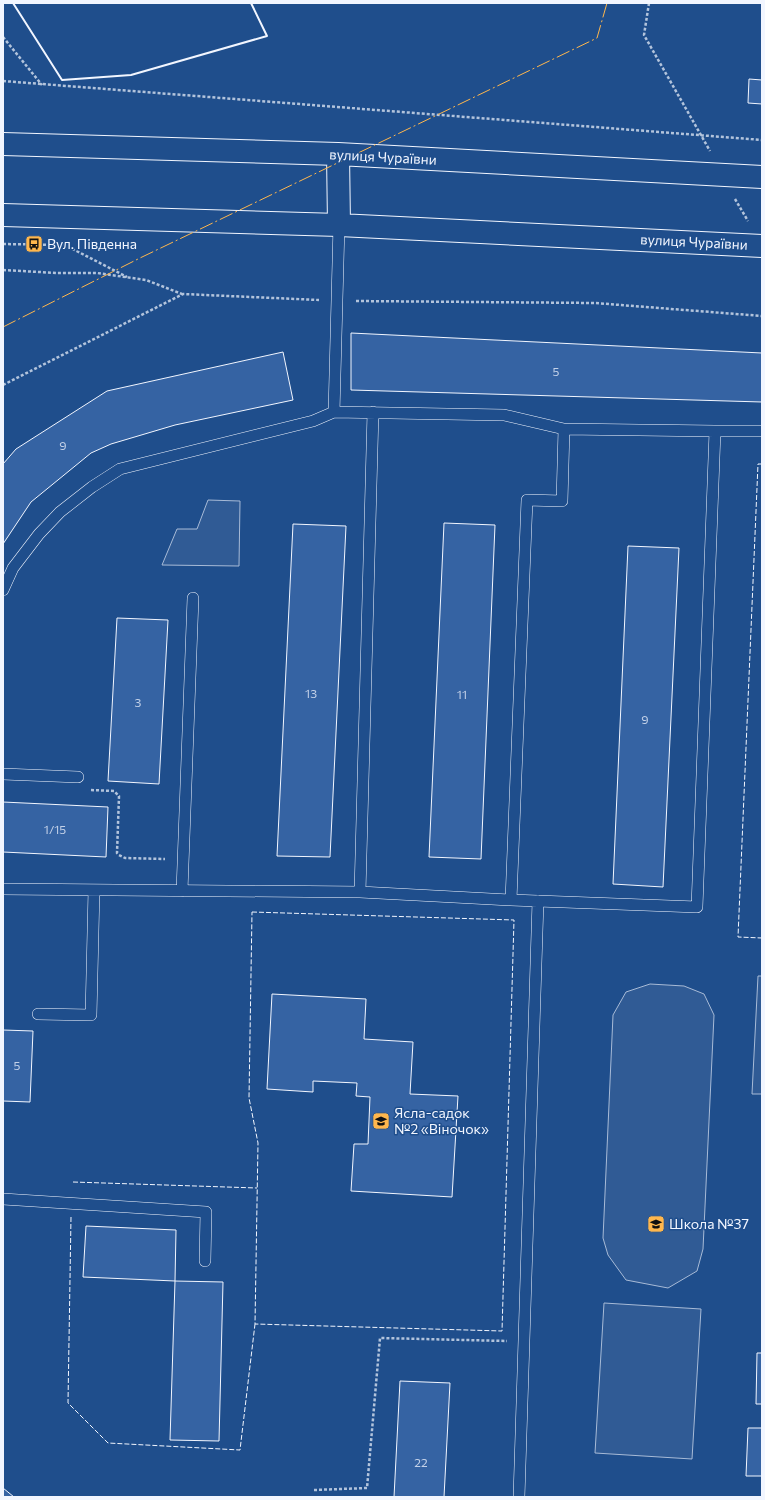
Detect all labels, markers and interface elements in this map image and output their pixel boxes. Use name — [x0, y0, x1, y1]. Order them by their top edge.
street label: вулиця Чураївни — [329, 145, 437, 168]
street label: вулиця Чураївни — [640, 230, 748, 253]
bus stop icon: Вул. Південна — [24, 234, 44, 254]
place label: Вул. Південна — [47, 235, 137, 252]
house number: 5 — [553, 364, 560, 378]
house number: 9 — [59, 438, 67, 452]
house number: 13 — [305, 686, 317, 700]
house number: 11 — [457, 687, 467, 701]
house number: 3 — [135, 695, 142, 709]
house number: 9 — [641, 712, 649, 726]
house number: 1/15 — [44, 822, 66, 836]
house number: 5 — [14, 1058, 21, 1072]
place label: Ясла-садок №2 «Віночок» — [394, 1104, 489, 1137]
school or university icon: Ясла-садок №2 «Віночок» — [371, 1111, 391, 1131]
school or university icon: Школа №37 — [646, 1214, 666, 1234]
place label: Школа №37 — [669, 1215, 749, 1232]
house number: 22 — [414, 1455, 428, 1469]

